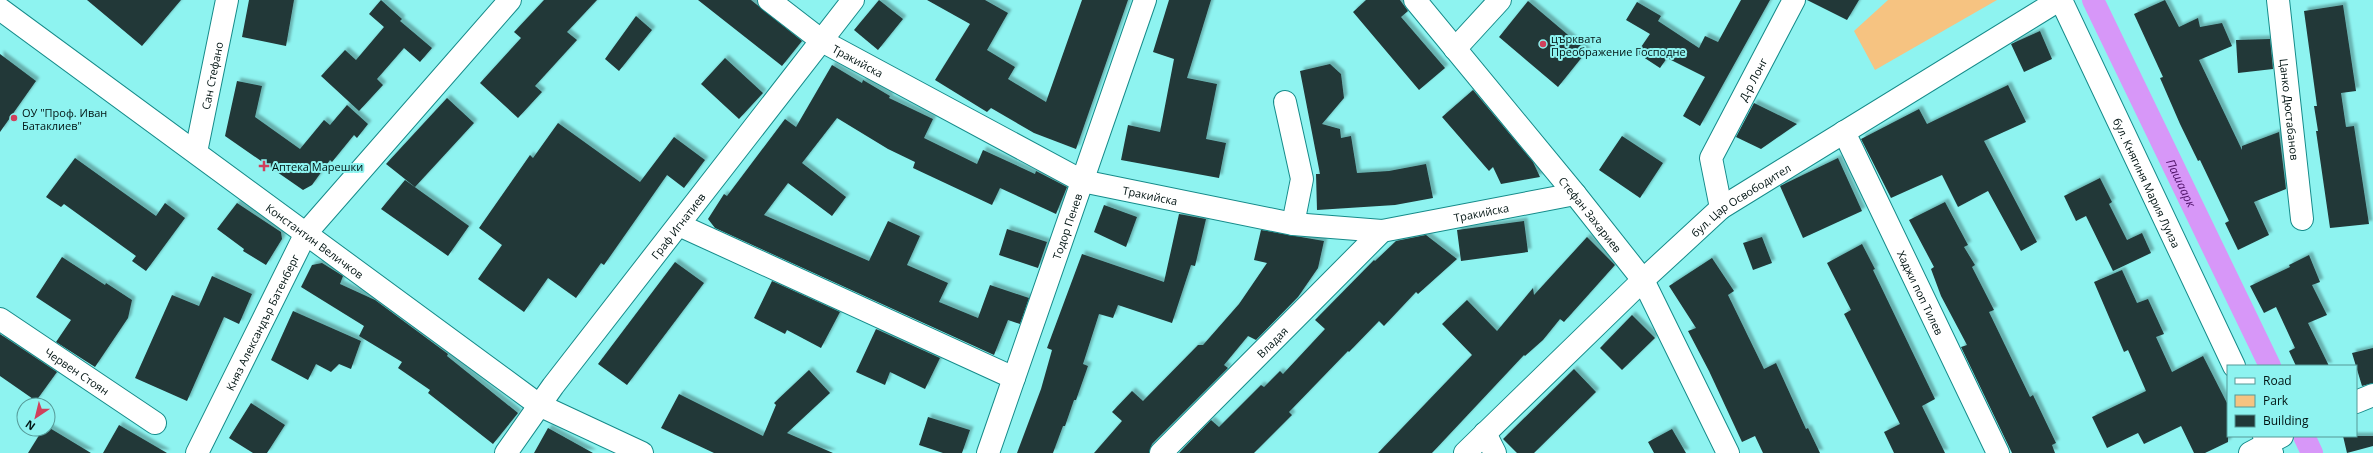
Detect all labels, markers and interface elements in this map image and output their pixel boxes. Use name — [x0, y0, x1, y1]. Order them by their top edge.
place label: църквата Преображение Господне — [1551, 31, 1686, 59]
marker: църквата Преображение Господне — [1538, 39, 1548, 49]
street label: Сан Стефано — [197, 40, 226, 111]
street label: Тракийска — [830, 41, 886, 80]
street label: Д-р Лонг — [1735, 55, 1770, 103]
street label: Цанко Дюстабанов — [2277, 58, 2303, 161]
place label: ОУ "Проф. Иван Батаклиев" — [22, 105, 107, 133]
marker: ОУ "Проф. Иван Батаклиев" — [9, 113, 19, 123]
street label: бул. Княгиня Мария Луиза — [2110, 115, 2184, 250]
water label: Пашаарк — [2162, 156, 2201, 211]
place label: Аптека Марешки — [272, 159, 363, 174]
street label: бул. Цар Освободител — [1687, 160, 1793, 240]
marker: Аптека Марешки — [259, 161, 269, 171]
street label: Стефан Захариев — [1556, 173, 1626, 255]
street label: Тракийска — [1122, 182, 1179, 208]
street label: Граф Игнатиев — [647, 189, 708, 262]
street label: Тодор Пенев — [1048, 191, 1085, 261]
street label: Тракийска — [1453, 199, 1510, 225]
street label: Константин Величков — [263, 200, 367, 281]
street label: Хаджи поп Тилев — [1894, 248, 1948, 337]
street label: Княз Александър Батенберг — [222, 251, 302, 393]
street label: Владая — [1253, 323, 1291, 361]
street label: Червен Стоян — [42, 344, 112, 398]
legend — [2227, 365, 2357, 437]
text: Road — [2263, 372, 2292, 389]
text: Park — [2263, 392, 2289, 409]
north arrow — [16, 397, 56, 437]
text: Building — [2263, 412, 2309, 429]
text: N — [22, 417, 38, 434]

